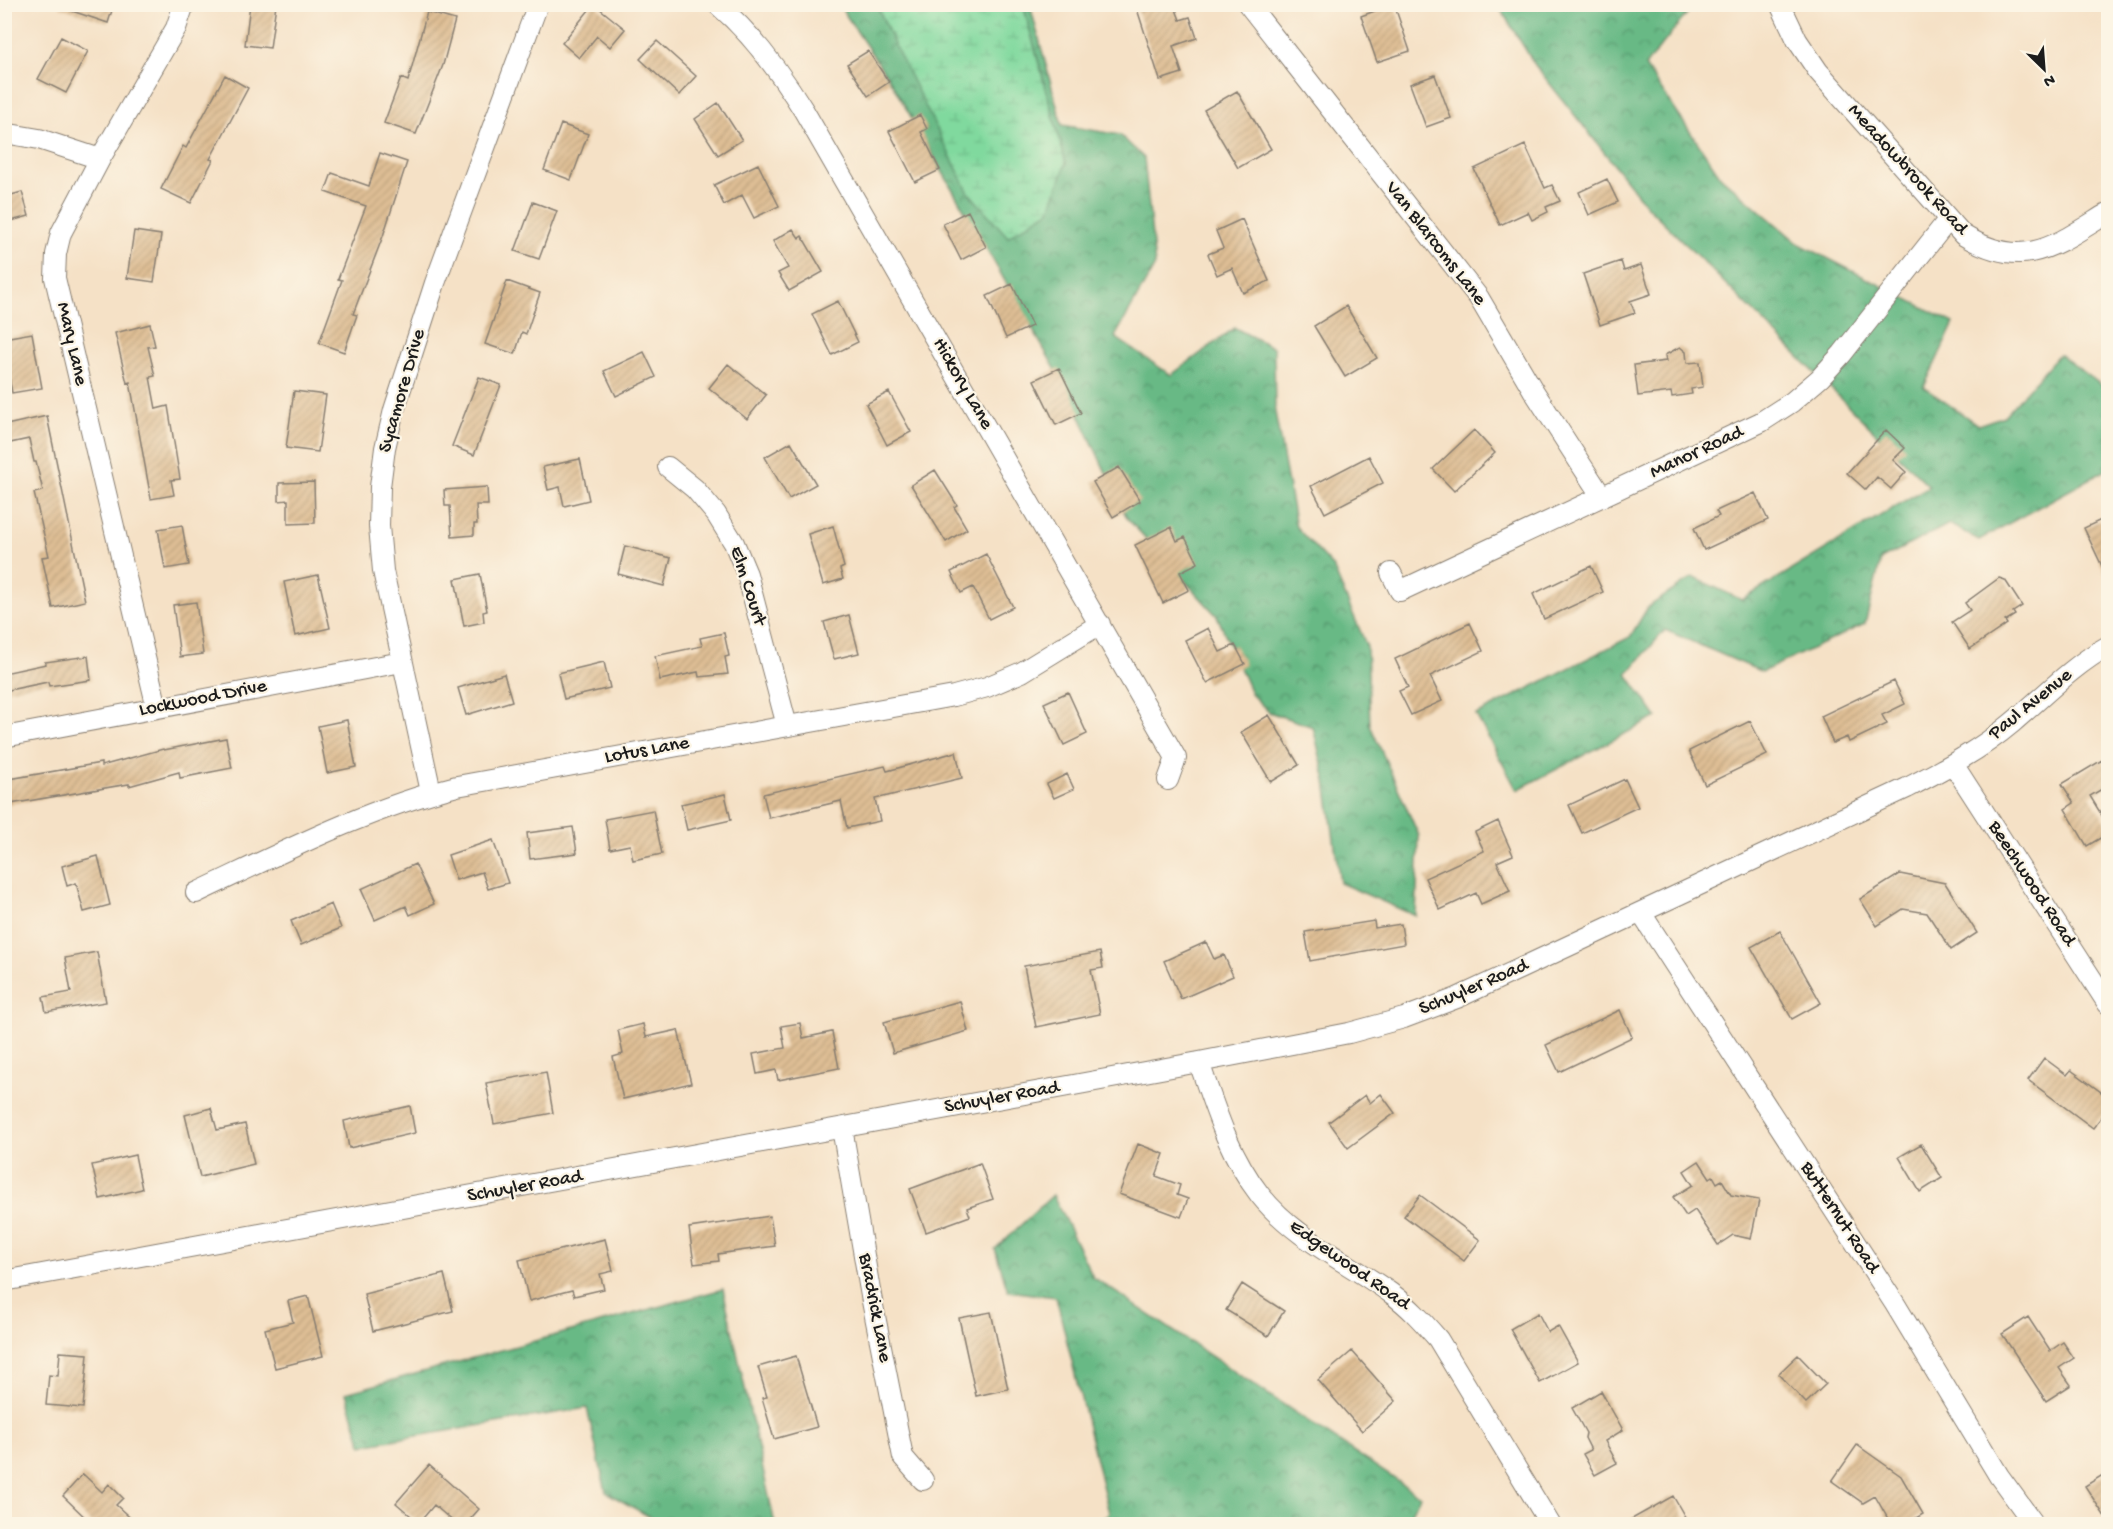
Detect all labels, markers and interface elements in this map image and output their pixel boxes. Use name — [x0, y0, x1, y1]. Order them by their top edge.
north arrow — [2014, 39, 2074, 99]
text: N — [2040, 69, 2058, 90]
street label: Meadowbrook Road — [1842, 100, 1973, 242]
street label: Van Blarcoms Lane — [1379, 177, 1491, 311]
street label: Mary Lane — [50, 300, 92, 389]
street label: Sycamore Drive — [374, 326, 432, 455]
street label: Hickory Lane — [927, 334, 998, 434]
street label: Manor Road — [1647, 420, 1749, 485]
street label: Elm Court — [723, 544, 771, 630]
street label: Paul Avenue — [1984, 664, 2078, 746]
street label: Lockwood Drive — [137, 675, 270, 723]
street label: Lotus Lane — [603, 732, 692, 770]
street label: Beechwood Road — [1981, 816, 2081, 953]
street label: Schuyler Road — [1416, 954, 1534, 1021]
street label: Schuyler Road — [943, 1076, 1063, 1119]
street label: Butternut Road — [1794, 1157, 1885, 1280]
street label: Schuyler Road — [466, 1165, 586, 1208]
street label: Edgewood Road — [1284, 1216, 1416, 1318]
street label: Bradrick Lane — [852, 1251, 896, 1365]

